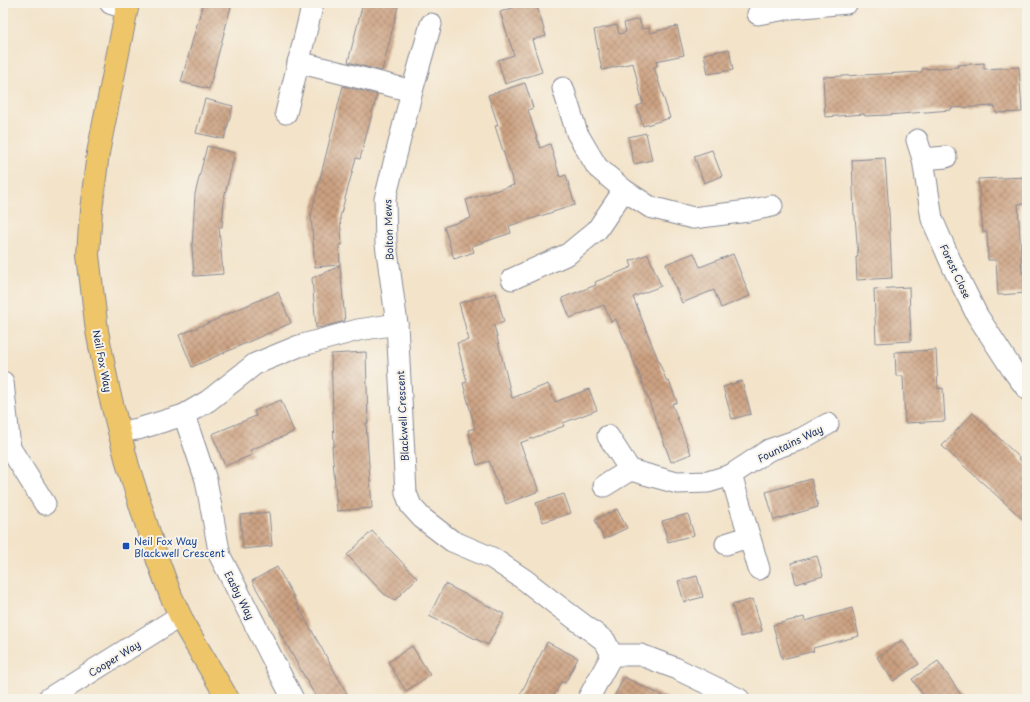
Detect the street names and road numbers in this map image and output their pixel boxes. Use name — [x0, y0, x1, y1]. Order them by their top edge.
street label: Bolton Mews — [379, 199, 397, 261]
street label: Forest Close — [937, 241, 975, 301]
street label: Neil Fox Way — [90, 328, 116, 394]
street label: Blackwell Crescent — [392, 370, 412, 462]
street label: Fountains Way — [755, 421, 825, 465]
street label: Easby Way — [220, 568, 259, 623]
street label: Cooper Way — [85, 636, 143, 680]

